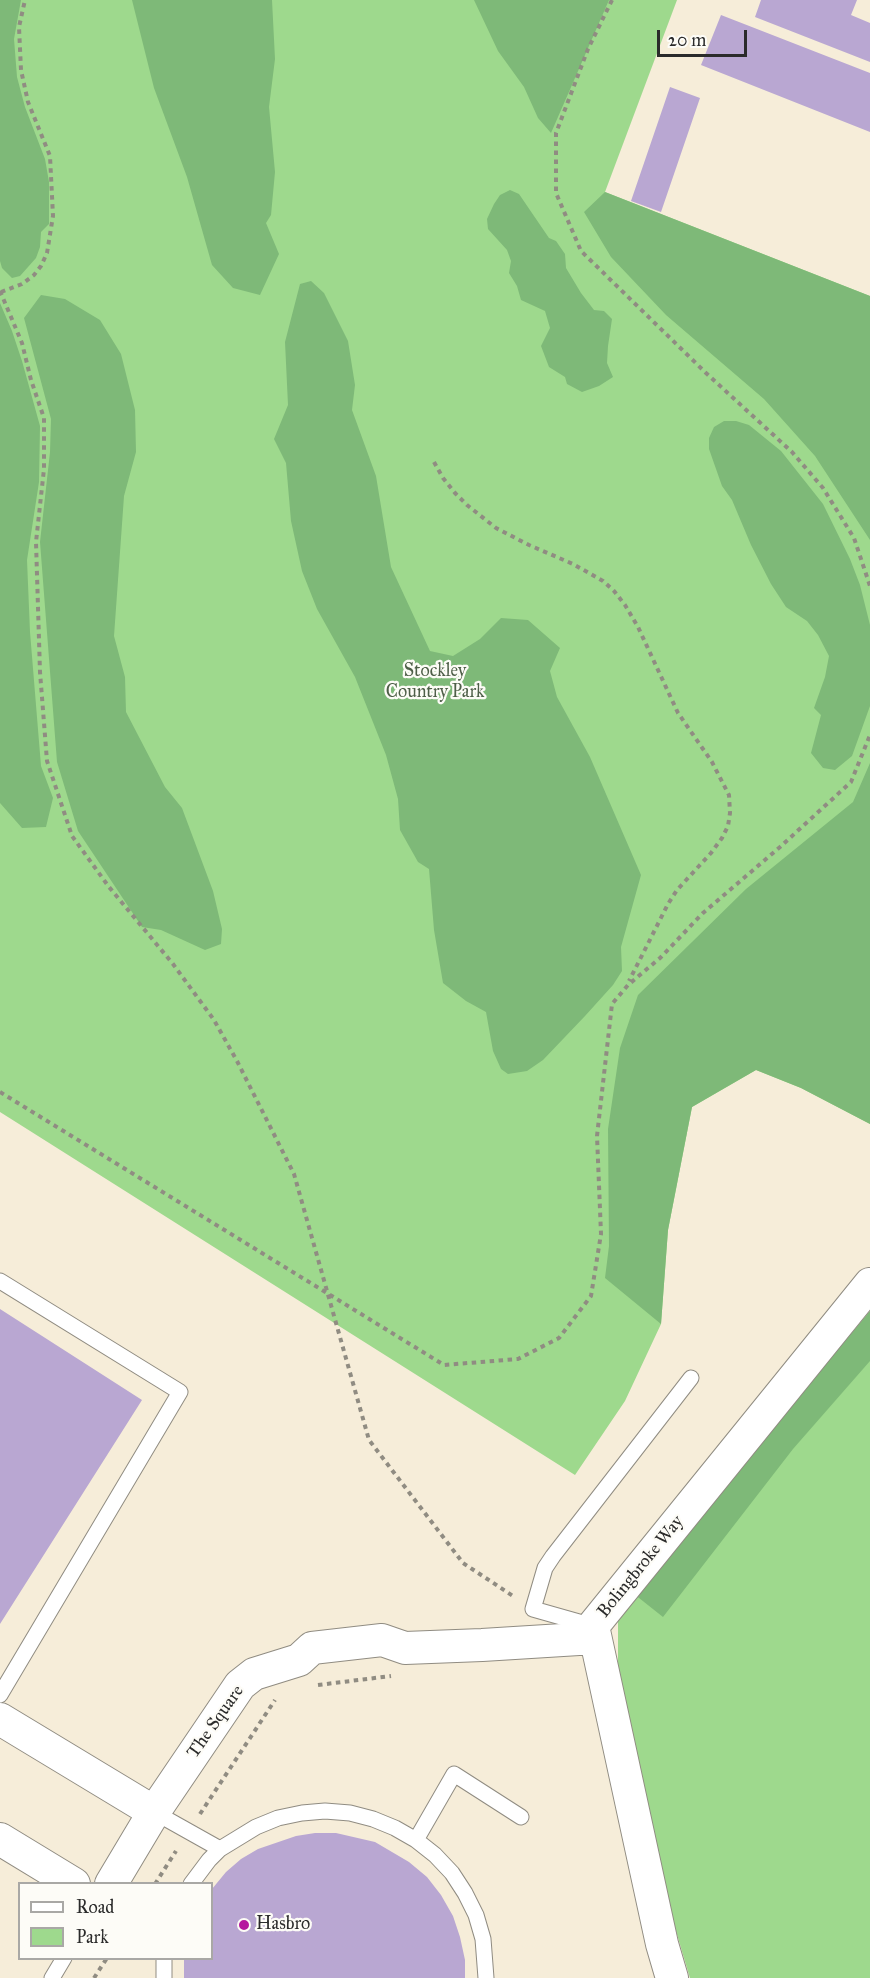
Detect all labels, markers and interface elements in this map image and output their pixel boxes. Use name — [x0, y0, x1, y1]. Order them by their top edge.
scale bar — [660, 18, 750, 56]
text: 20 m — [668, 29, 706, 51]
park label: Stockley Country Park — [386, 661, 484, 704]
street label: Bolingbroke Way — [593, 1512, 689, 1622]
street label: The Square — [183, 1681, 249, 1763]
legend — [18, 1882, 213, 1960]
text: Road — [76, 1896, 114, 1918]
place label: Hasbro — [256, 1914, 310, 1936]
marker: Hasbro — [237, 1918, 251, 1932]
text: Park — [76, 1926, 109, 1948]

